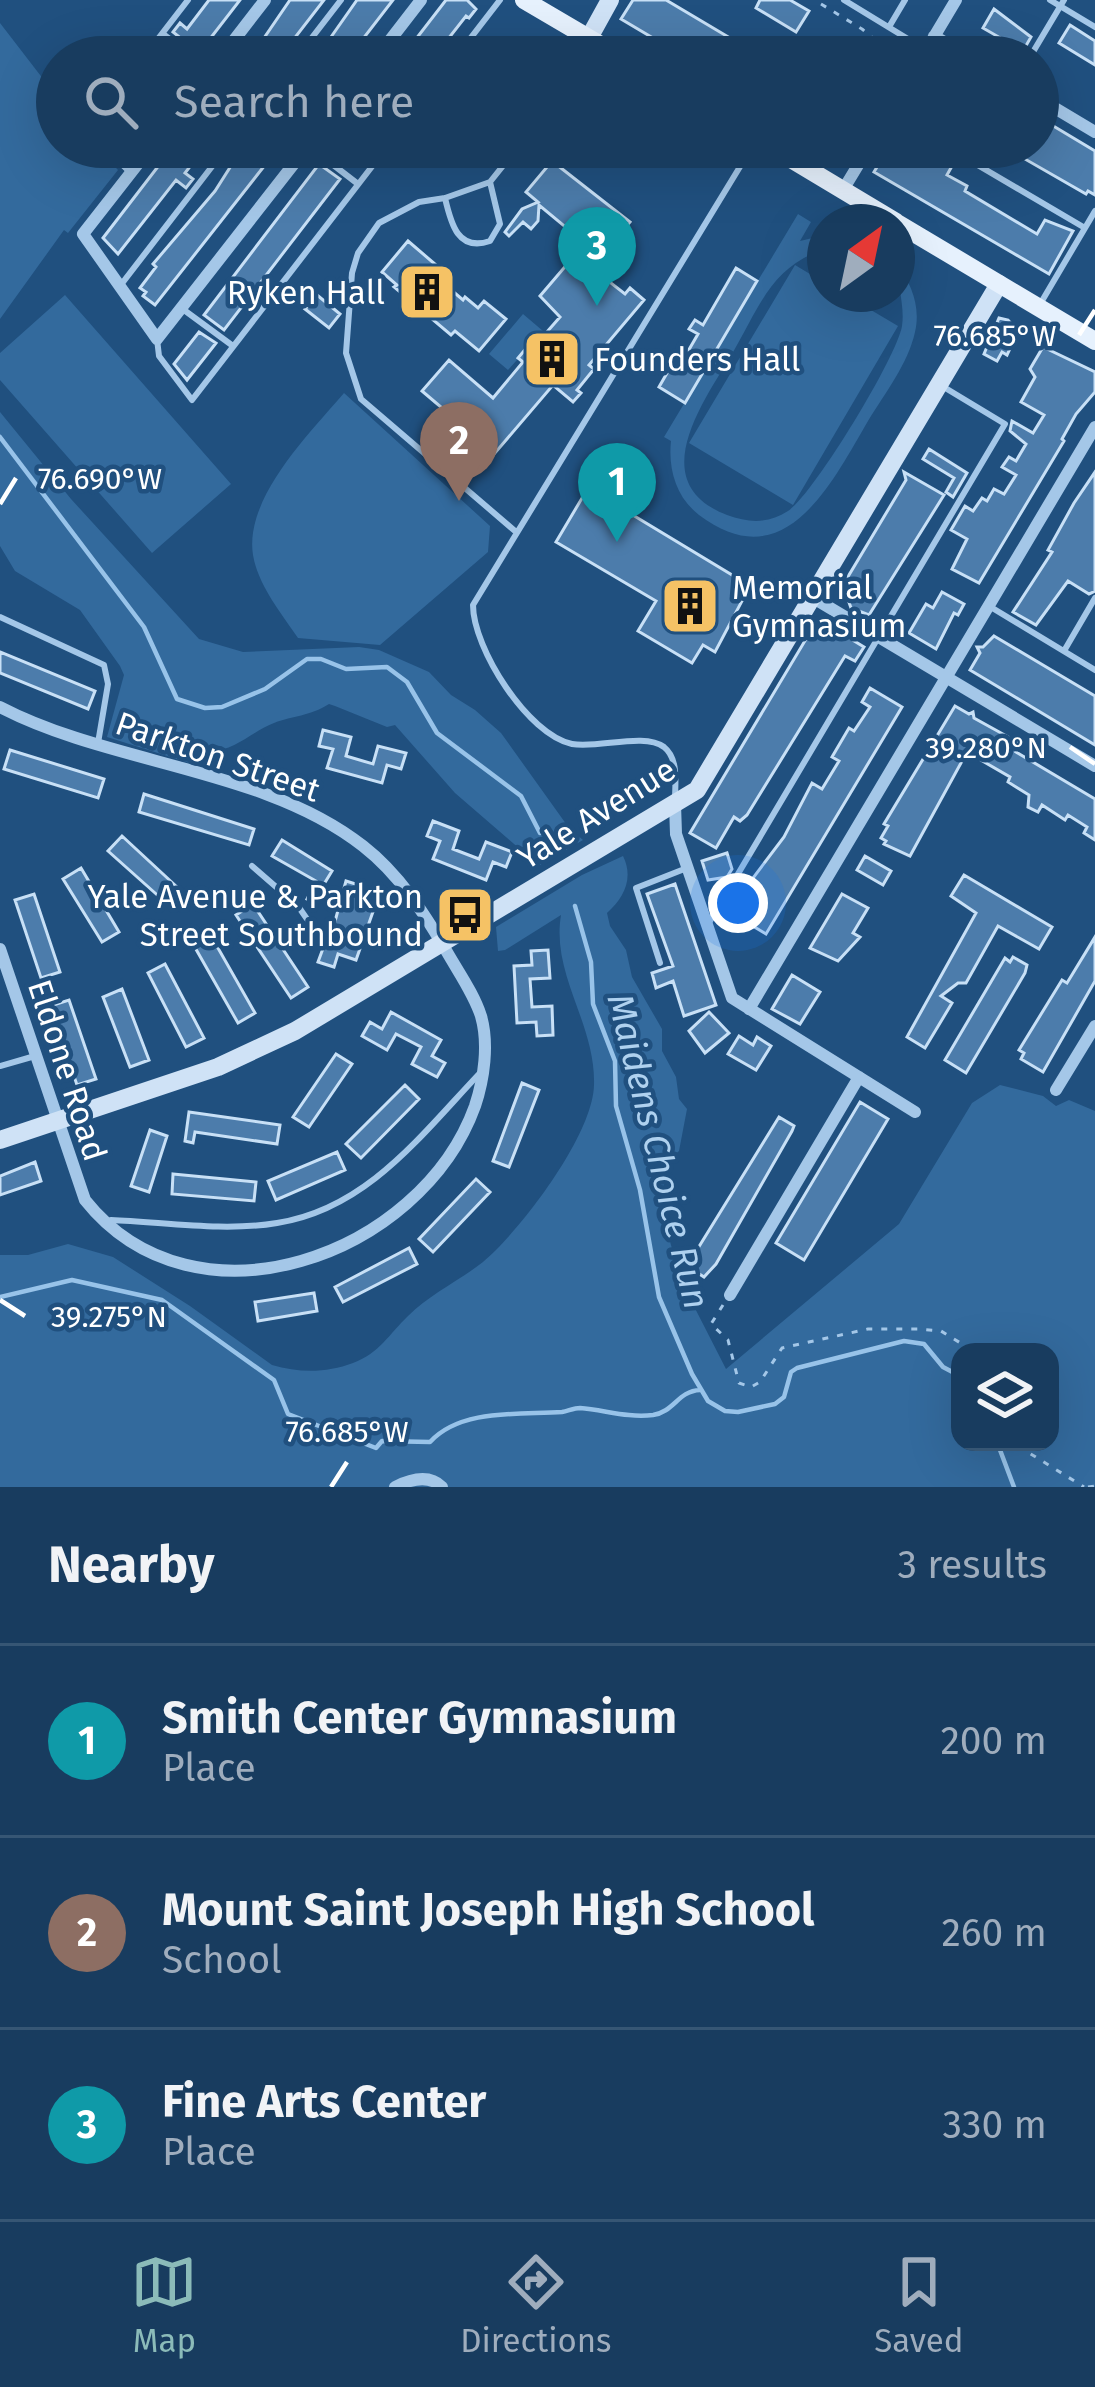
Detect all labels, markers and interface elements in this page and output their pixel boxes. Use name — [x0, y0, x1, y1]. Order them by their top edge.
search box — [36, 36, 1059, 168]
icon: search — [78, 69, 144, 135]
text: Search here — [174, 75, 414, 129]
north arrow — [807, 204, 915, 312]
pin: 3 — [558, 207, 636, 306]
building icon: Ryken Hall — [396, 261, 458, 323]
place label: Ryken Hall — [227, 273, 385, 313]
text: 76.685°W — [933, 318, 1057, 354]
building icon: Founders Hall — [521, 328, 583, 390]
place label: Founders Hall — [594, 340, 801, 380]
pin: 2 — [420, 402, 498, 501]
pin: 1 — [578, 443, 656, 542]
text: 76.690°W — [38, 461, 162, 497]
place label: Memorial Gymnasium — [732, 568, 907, 646]
building icon: Memorial Gymnasium — [659, 575, 721, 637]
street label: Parkton Street — [110, 703, 325, 811]
text: 39.280°N — [925, 730, 1047, 766]
street label: Yale Avenue — [510, 749, 683, 878]
your location — [708, 873, 768, 933]
place label: Yale Avenue & Parkton Street Southbound — [88, 877, 423, 955]
bus stop icon: Yale Avenue & Parkton Street Southbound — [434, 884, 496, 946]
street label: Eldone Road — [19, 975, 115, 1166]
water label: Maidens Choice Run — [598, 989, 719, 1314]
text: 39.275°N — [51, 1299, 167, 1335]
map controls — [951, 1343, 1059, 1451]
button: layers — [951, 1343, 1059, 1451]
text: 76.685°W — [285, 1414, 409, 1450]
text: Nearby — [48, 1534, 214, 1596]
text: 3 results — [897, 1542, 1047, 1588]
text: Smith Center Gymnasium — [162, 1691, 677, 1745]
text: 1 — [78, 1718, 96, 1764]
text: 200 m — [940, 1718, 1047, 1764]
text: Place — [162, 1745, 256, 1791]
text: Mount Saint Joseph High School — [162, 1883, 814, 1937]
text: 2 — [77, 1910, 97, 1956]
text: 260 m — [941, 1910, 1047, 1956]
text: School — [162, 1937, 282, 1983]
text: Fine Arts Center — [162, 2075, 486, 2129]
text: 3 — [77, 2102, 97, 2148]
text: 330 m — [943, 2102, 1047, 2148]
text: Place — [162, 2129, 256, 2175]
tab: Map — [131, 2249, 197, 2361]
tab: Directions — [460, 2249, 612, 2361]
tab: Saved — [874, 2249, 964, 2361]

